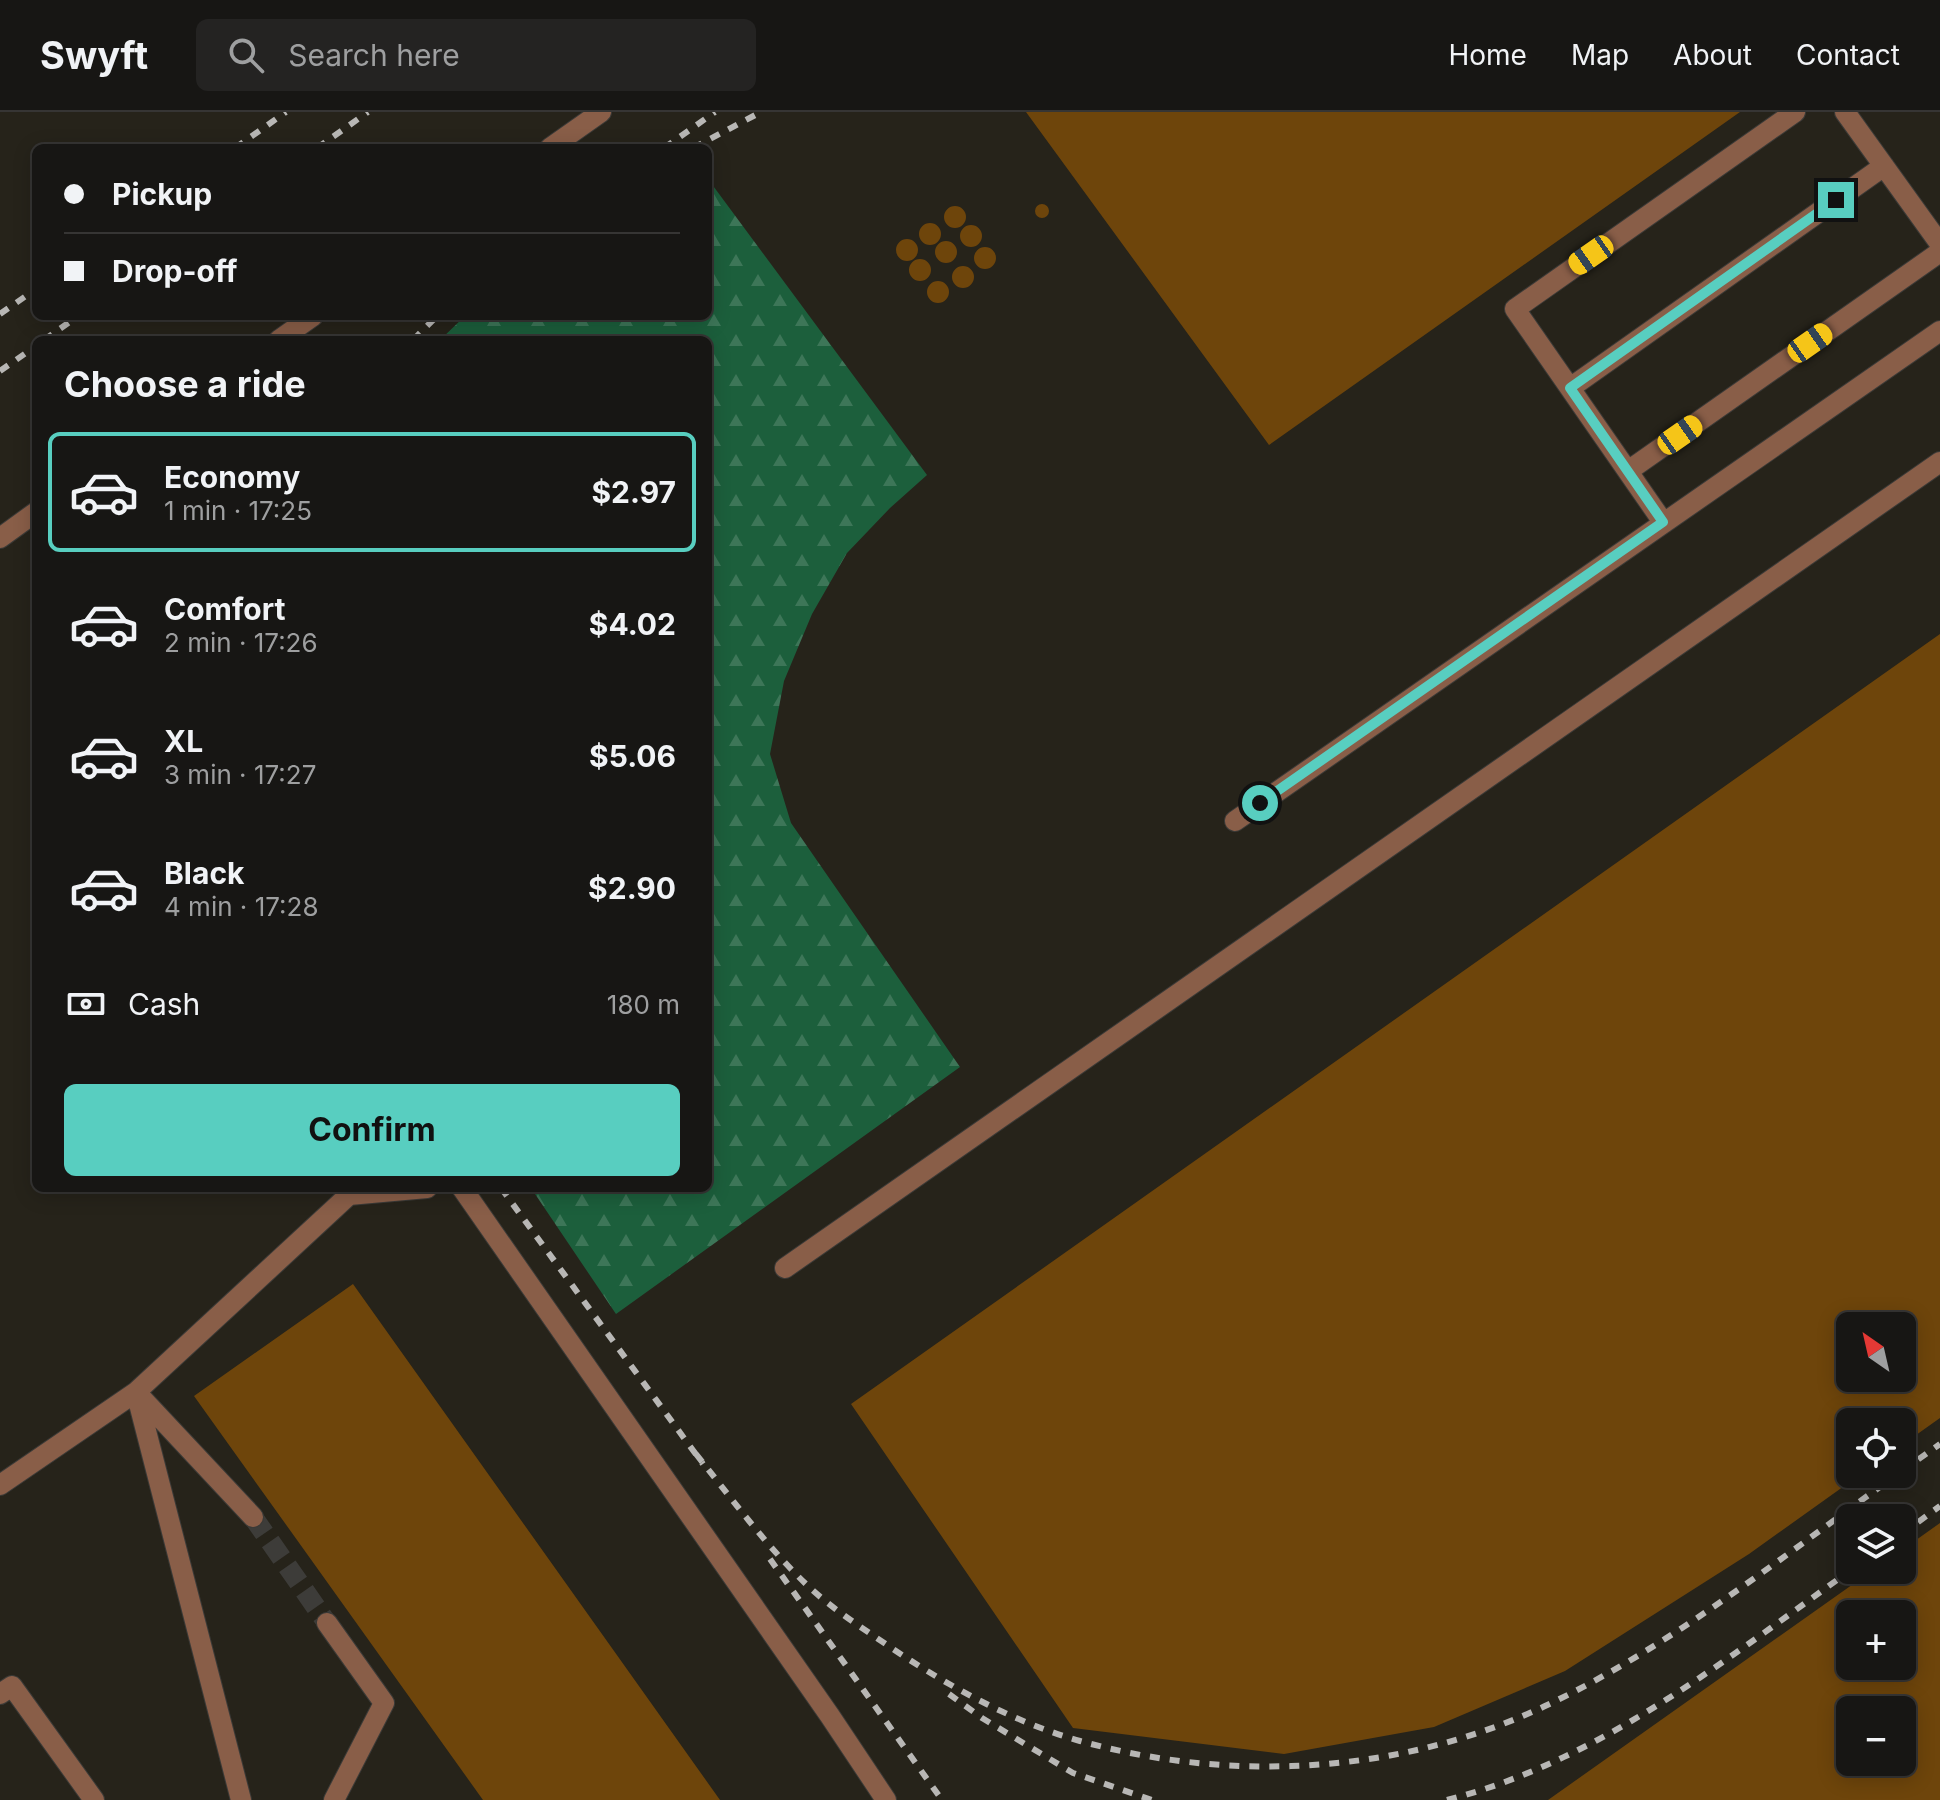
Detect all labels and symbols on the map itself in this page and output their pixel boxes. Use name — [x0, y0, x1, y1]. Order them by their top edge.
route end — [1818, 182, 1854, 218]
car — [1564, 231, 1618, 279]
car — [1783, 319, 1837, 367]
car — [1653, 411, 1707, 459]
route start — [1242, 785, 1278, 821]
north arrow — [1836, 1312, 1916, 1392]

